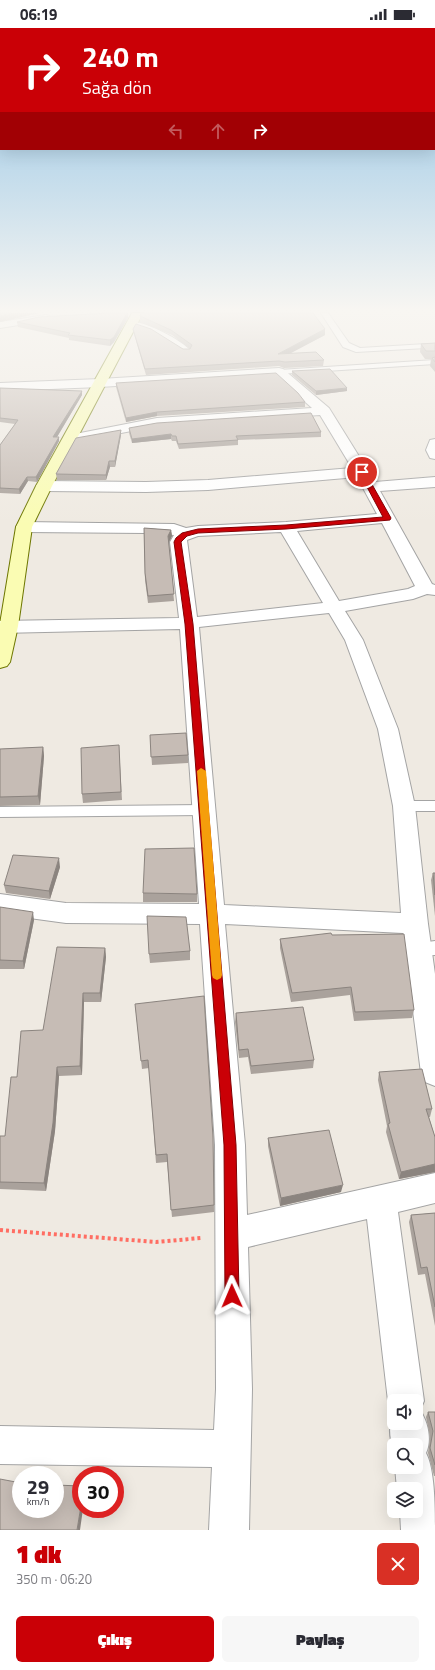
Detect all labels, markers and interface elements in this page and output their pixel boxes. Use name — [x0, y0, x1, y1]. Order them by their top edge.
text: 06:19 — [20, 3, 57, 26]
text: 240 m — [82, 35, 159, 78]
icon: right — [16, 44, 68, 96]
text: Sağa dön — [82, 74, 152, 101]
icon: left — [165, 120, 187, 142]
icon: ahead — [207, 120, 229, 142]
icon: right — [249, 120, 271, 142]
pin — [345, 455, 379, 489]
icon: arrive — [351, 461, 373, 483]
position arrow — [211, 1275, 253, 1317]
map controls — [387, 1394, 423, 1518]
button: sound — [387, 1394, 423, 1430]
button: search — [387, 1438, 423, 1474]
speed limit sign: 30 — [72, 1466, 124, 1518]
text: 29 — [27, 1471, 49, 1502]
button: layers — [387, 1482, 423, 1518]
text: km/h — [27, 1494, 49, 1509]
text: 1 dk — [16, 1536, 61, 1572]
button: close — [377, 1543, 419, 1585]
text: 350 m · 06:20 — [16, 1569, 92, 1589]
button: Çıkış — [16, 1616, 214, 1662]
button: Paylaş — [222, 1616, 419, 1662]

